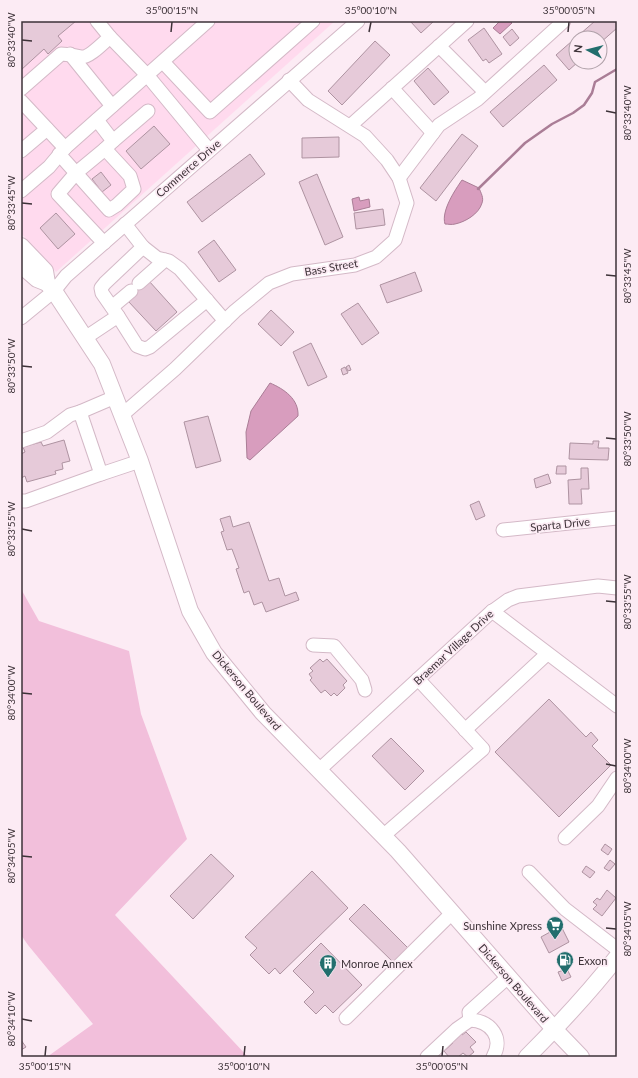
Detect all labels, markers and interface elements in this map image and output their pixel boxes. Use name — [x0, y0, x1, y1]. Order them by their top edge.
text: 35°00'15"N — [146, 4, 198, 16]
text: 35°00'10"N — [345, 4, 397, 16]
text: 35°00'05"N — [543, 4, 595, 16]
text: 80°33'40"W — [5, 12, 17, 68]
north arrow — [568, 30, 608, 70]
text: N — [571, 44, 585, 54]
text: 80°33'40"W — [621, 85, 633, 141]
street label: Commerce Drive — [153, 136, 223, 200]
text: 80°33'45"W — [5, 175, 17, 231]
text: 80°33'45"W — [621, 248, 633, 304]
street label: Bass Street — [303, 256, 359, 278]
text: 80°33'50"W — [5, 338, 17, 394]
text: 80°33'50"W — [621, 411, 633, 467]
text: 80°33'55"W — [5, 501, 17, 557]
street label: Sparta Drive — [530, 514, 591, 534]
text: 80°33'55"W — [621, 574, 633, 630]
street label: Braemar Village Drive — [410, 607, 496, 687]
street label: Dickerson Boulevard — [210, 648, 284, 732]
text: 80°34'00"W — [5, 665, 17, 721]
text: 80°34'00"W — [621, 738, 633, 794]
text: 80°34'05"W — [5, 828, 17, 884]
text: 80°34'05"W — [621, 901, 633, 957]
supermarket icon: Sunshine Xpress — [545, 915, 565, 940]
place label: Sunshine Xpress — [463, 919, 542, 932]
street label: Dickerson Boulevard — [476, 941, 552, 1025]
fuel station icon: Exxon — [555, 950, 575, 975]
building icon: Monroe Annex — [318, 953, 338, 978]
place label: Exxon — [578, 954, 607, 967]
place label: Monroe Annex — [341, 957, 413, 970]
text: 80°34'10"W — [5, 991, 17, 1047]
text: 35°00'15"N — [19, 1060, 71, 1072]
text: 35°00'10"N — [218, 1060, 270, 1072]
text: 35°00'05"N — [416, 1060, 468, 1072]

